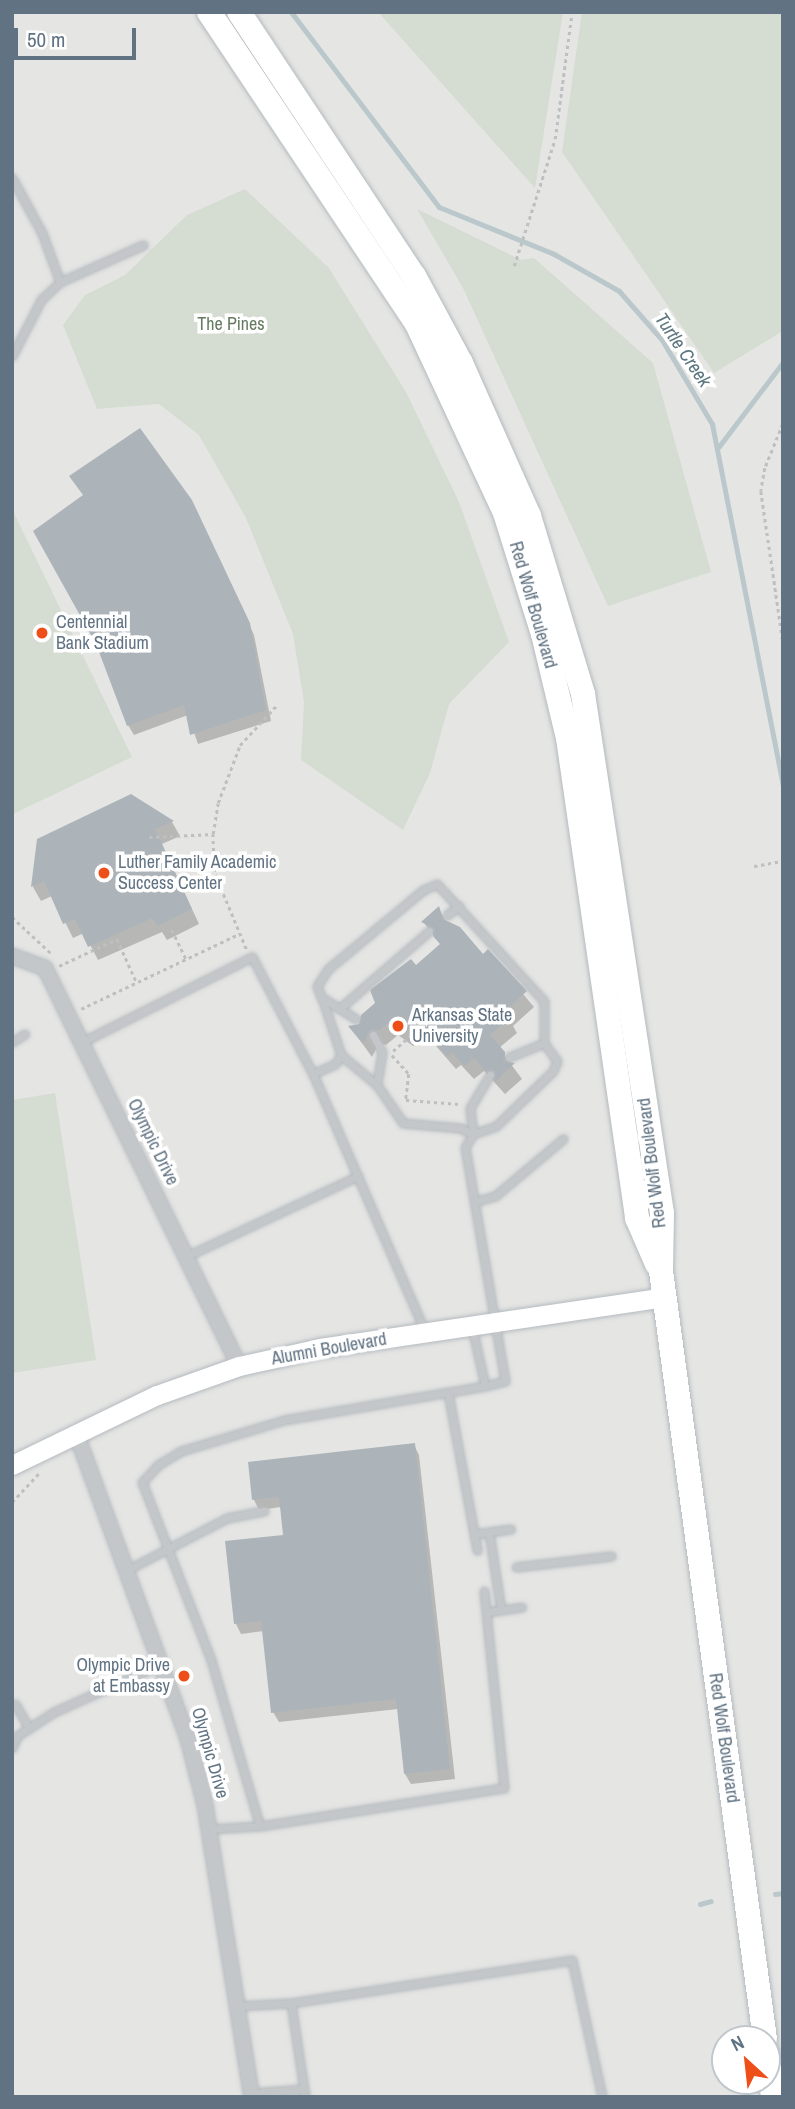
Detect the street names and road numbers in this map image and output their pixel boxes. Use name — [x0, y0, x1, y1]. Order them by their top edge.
street label: Red Wolf Boulevard — [505, 539, 561, 671]
street label: Olympic Drive — [123, 1095, 183, 1189]
street label: Red Wolf Boulevard — [633, 1097, 671, 1229]
street label: Alumni Boulevard — [270, 1328, 388, 1370]
street label: Red Wolf Boulevard — [704, 1672, 744, 1804]
street label: Olympic Drive — [187, 1705, 233, 1801]

